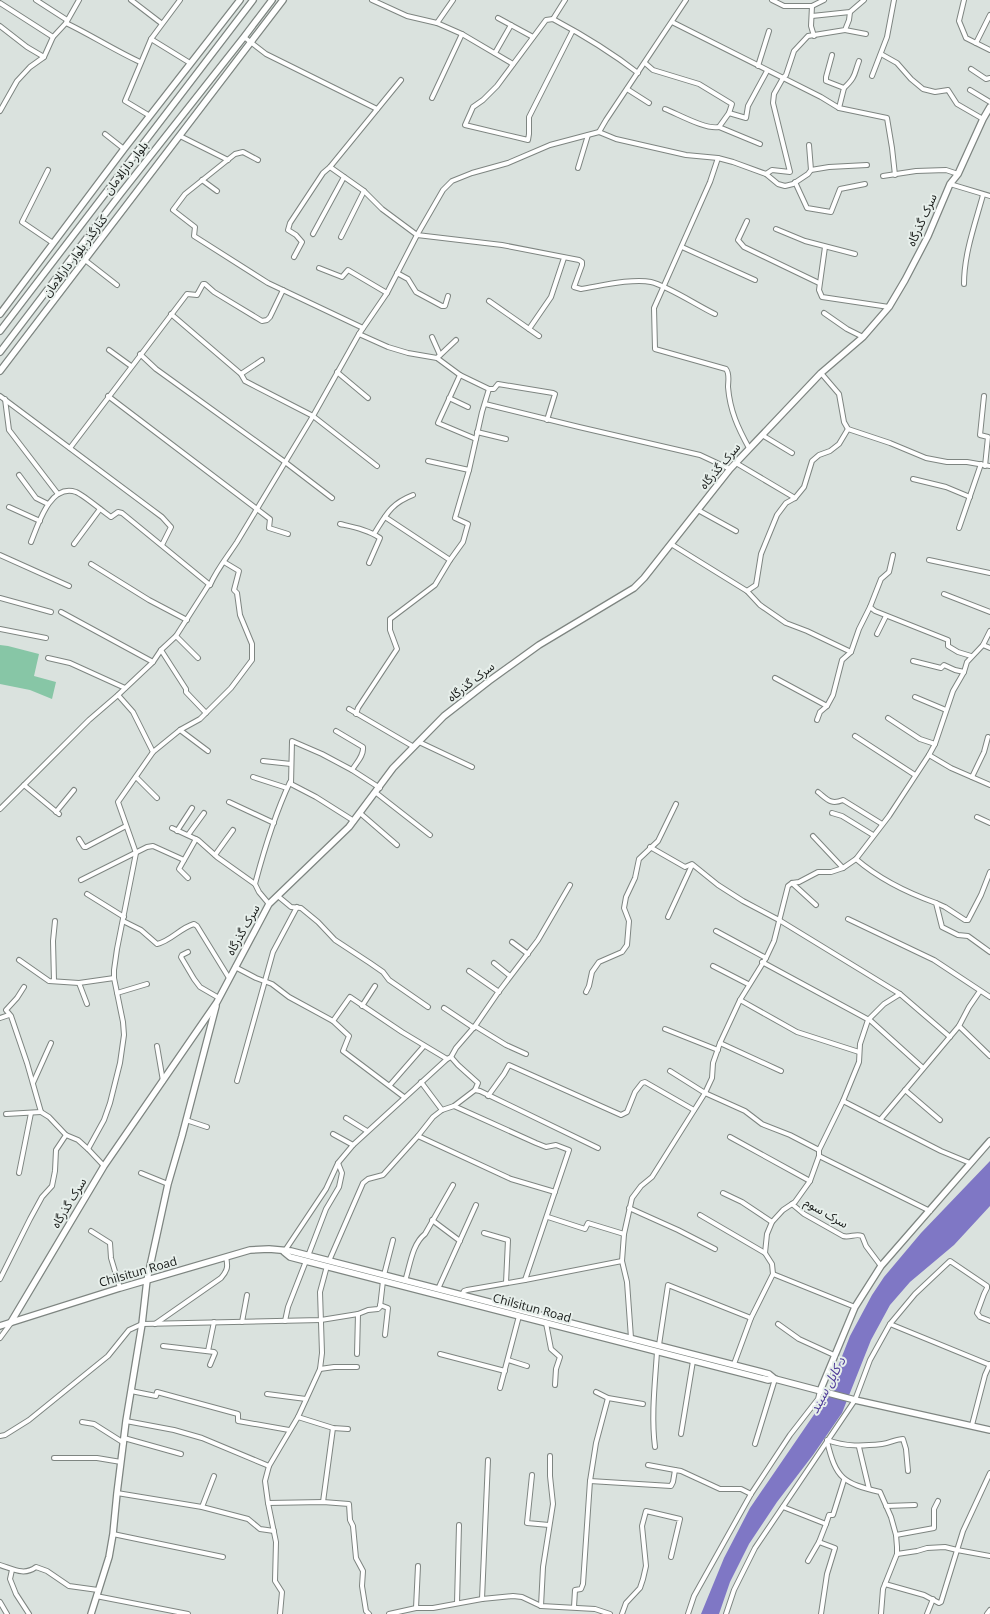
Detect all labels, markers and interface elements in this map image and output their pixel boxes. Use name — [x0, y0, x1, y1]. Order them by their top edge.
street label: بلوار دارالامان — [99, 137, 152, 198]
street label: سرک گذرگاه — [902, 191, 941, 249]
street label: کنارگذر بلوار دارالامان — [38, 210, 112, 300]
street label: سرک گذرگاه — [695, 439, 744, 493]
street label: سرک گذرگاه — [443, 658, 498, 706]
street label: سرک گذرگاه — [222, 901, 264, 958]
street label: سرک گذرگاه — [47, 1174, 90, 1231]
street label: سرک سوم — [801, 1193, 851, 1233]
street label: Chilsitun Road — [97, 1252, 179, 1291]
street label: Chilsitun Road — [491, 1289, 573, 1326]
water label: د کابل سيند — [805, 1353, 850, 1416]

